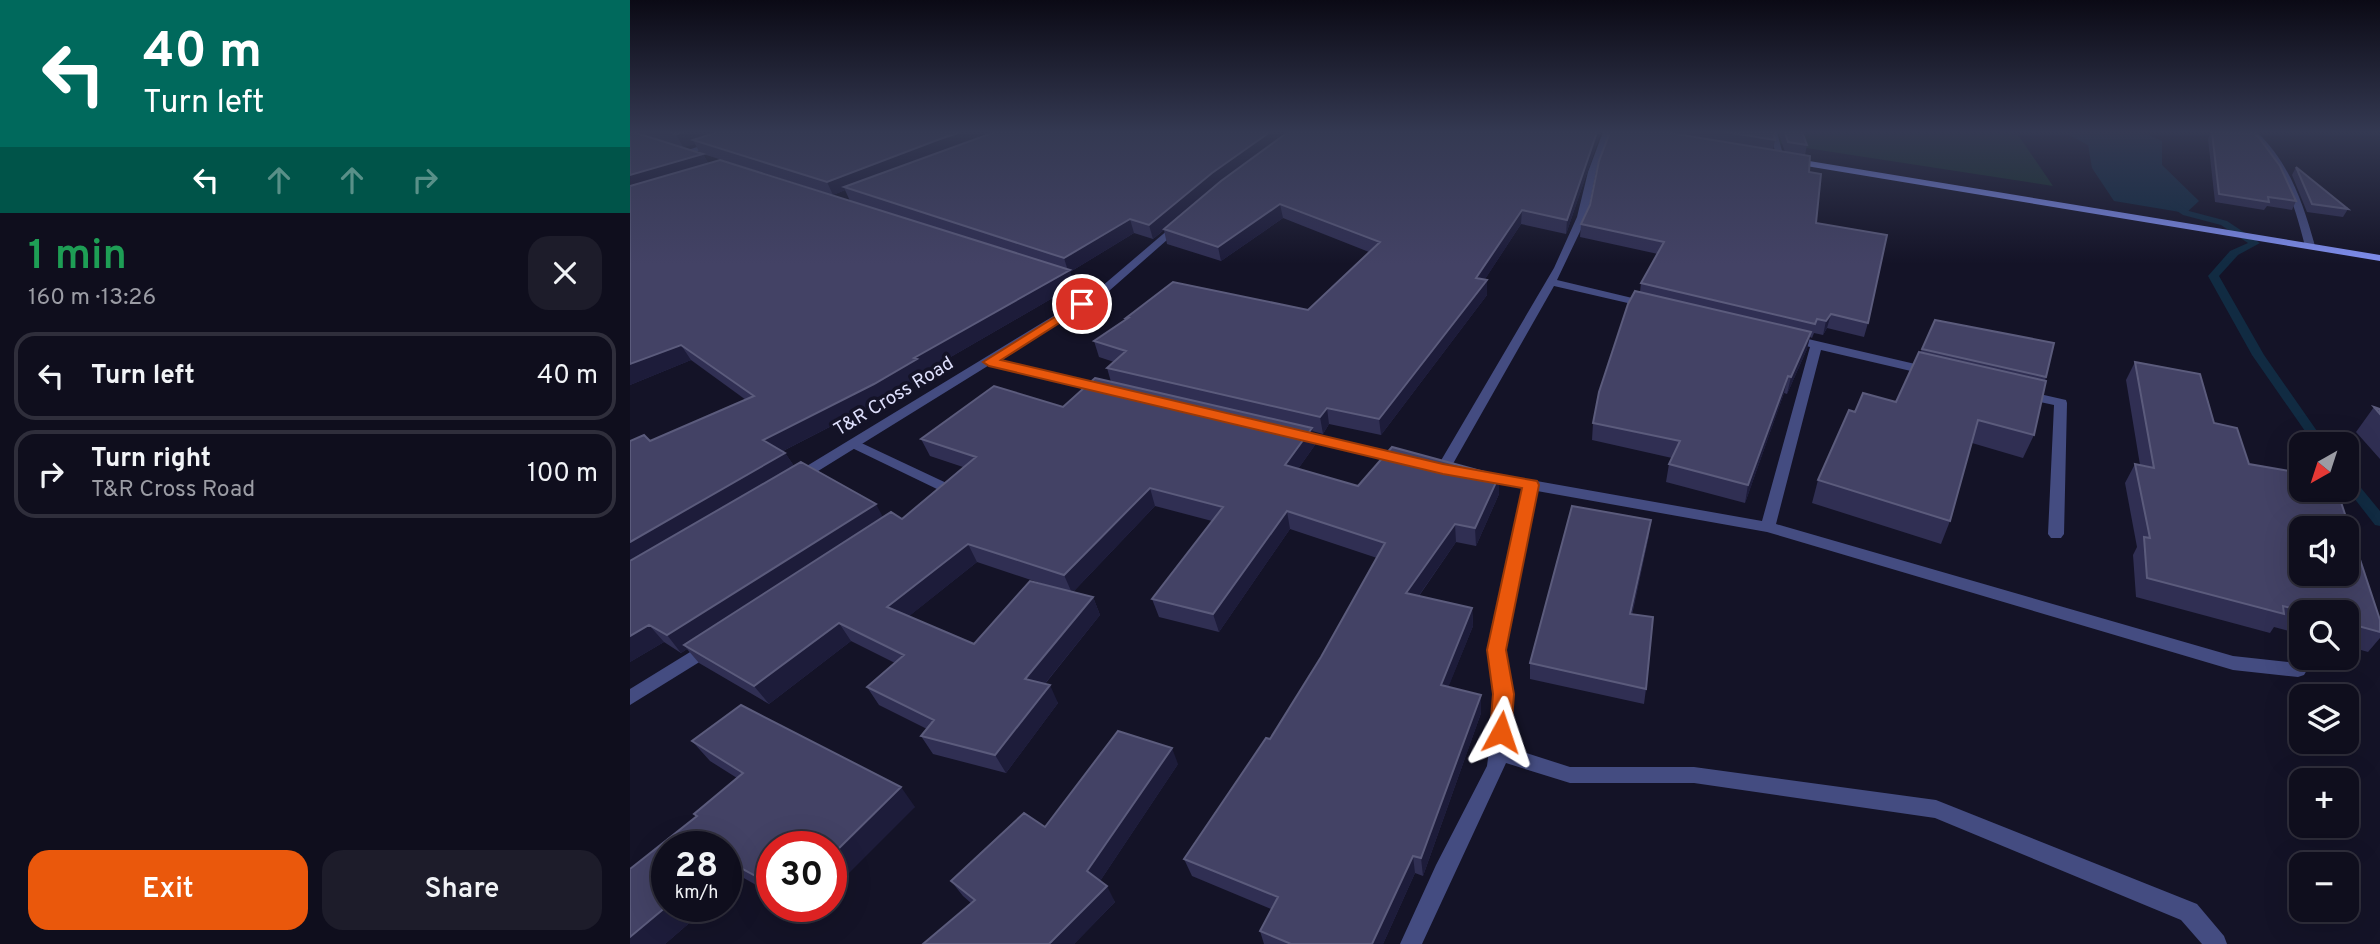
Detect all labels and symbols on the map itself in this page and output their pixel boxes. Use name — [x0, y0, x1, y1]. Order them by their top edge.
pin — [1052, 274, 1112, 334]
street label: T&R Cross Road — [830, 352, 958, 442]
north arrow — [2289, 432, 2359, 502]
position arrow — [1464, 695, 1538, 769]
speed limit sign: 30 — [756, 831, 847, 922]

